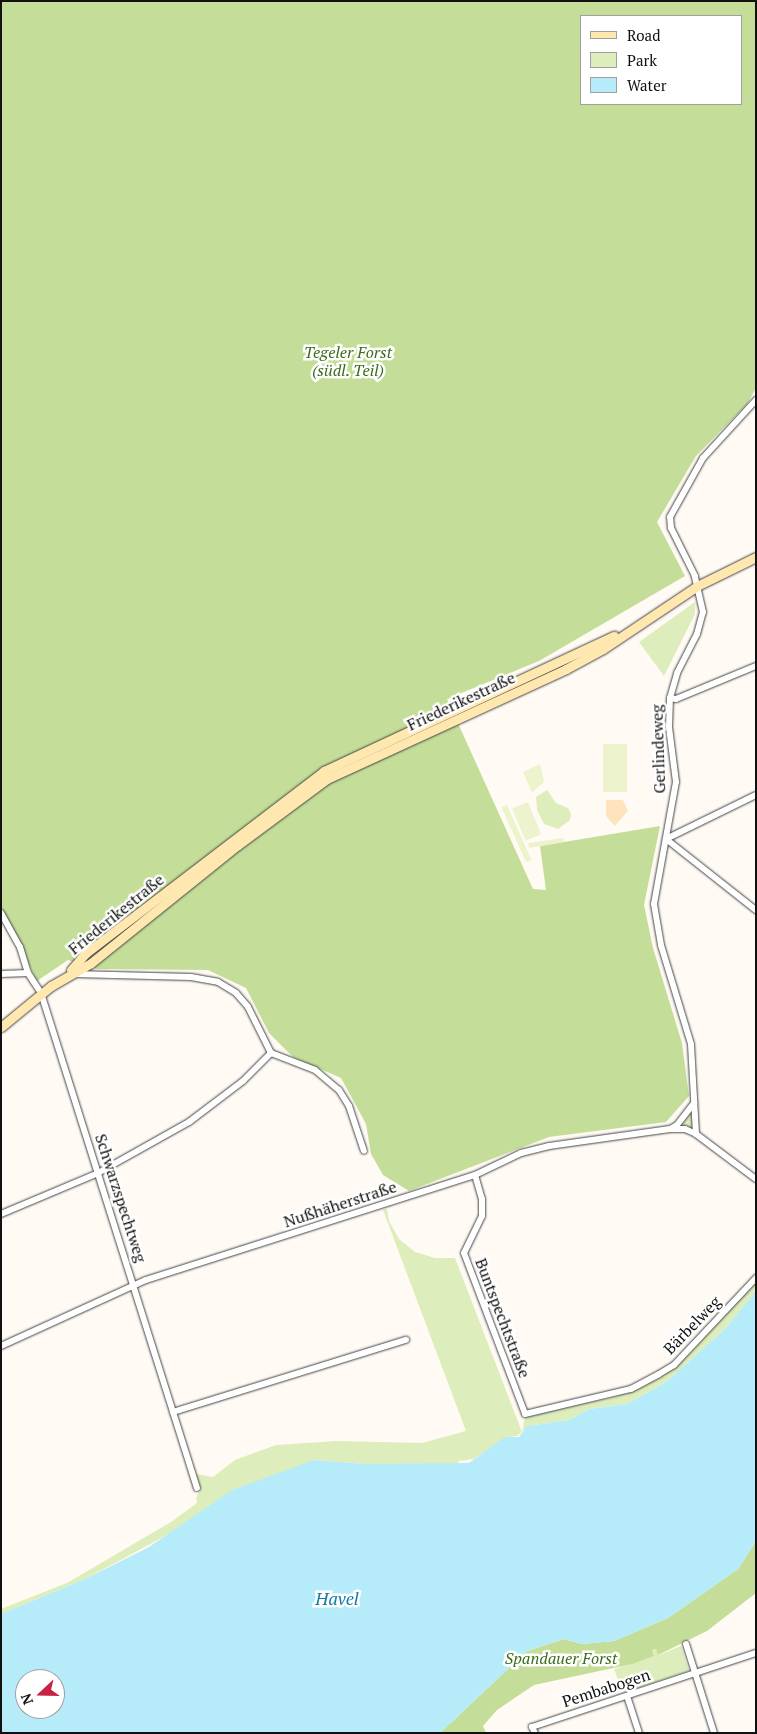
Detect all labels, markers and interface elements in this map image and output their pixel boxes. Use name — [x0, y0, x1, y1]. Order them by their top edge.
legend — [580, 15, 742, 105]
text: Road — [627, 25, 660, 45]
text: Park — [627, 50, 657, 70]
text: Water — [627, 75, 666, 95]
park label: Tegeler Forst (südl. Teil) — [304, 342, 392, 380]
street label: Friederikestraße — [404, 668, 518, 734]
street label: Gerlindeweg — [647, 704, 669, 794]
street label: Friederikestraße — [64, 870, 168, 958]
street label: Schwarzspechtweg — [91, 1131, 151, 1265]
street label: Nußhäherstraße — [281, 1177, 399, 1231]
street label: Buntspechtstraße — [471, 1255, 535, 1381]
street label: Bärbelweg — [660, 1292, 724, 1358]
water label: Havel — [315, 1587, 359, 1609]
park label: Spandauer Forst — [505, 1648, 617, 1668]
street label: Pembabogen — [560, 1665, 652, 1711]
north arrow — [15, 1669, 65, 1719]
text: N — [16, 1691, 37, 1708]

